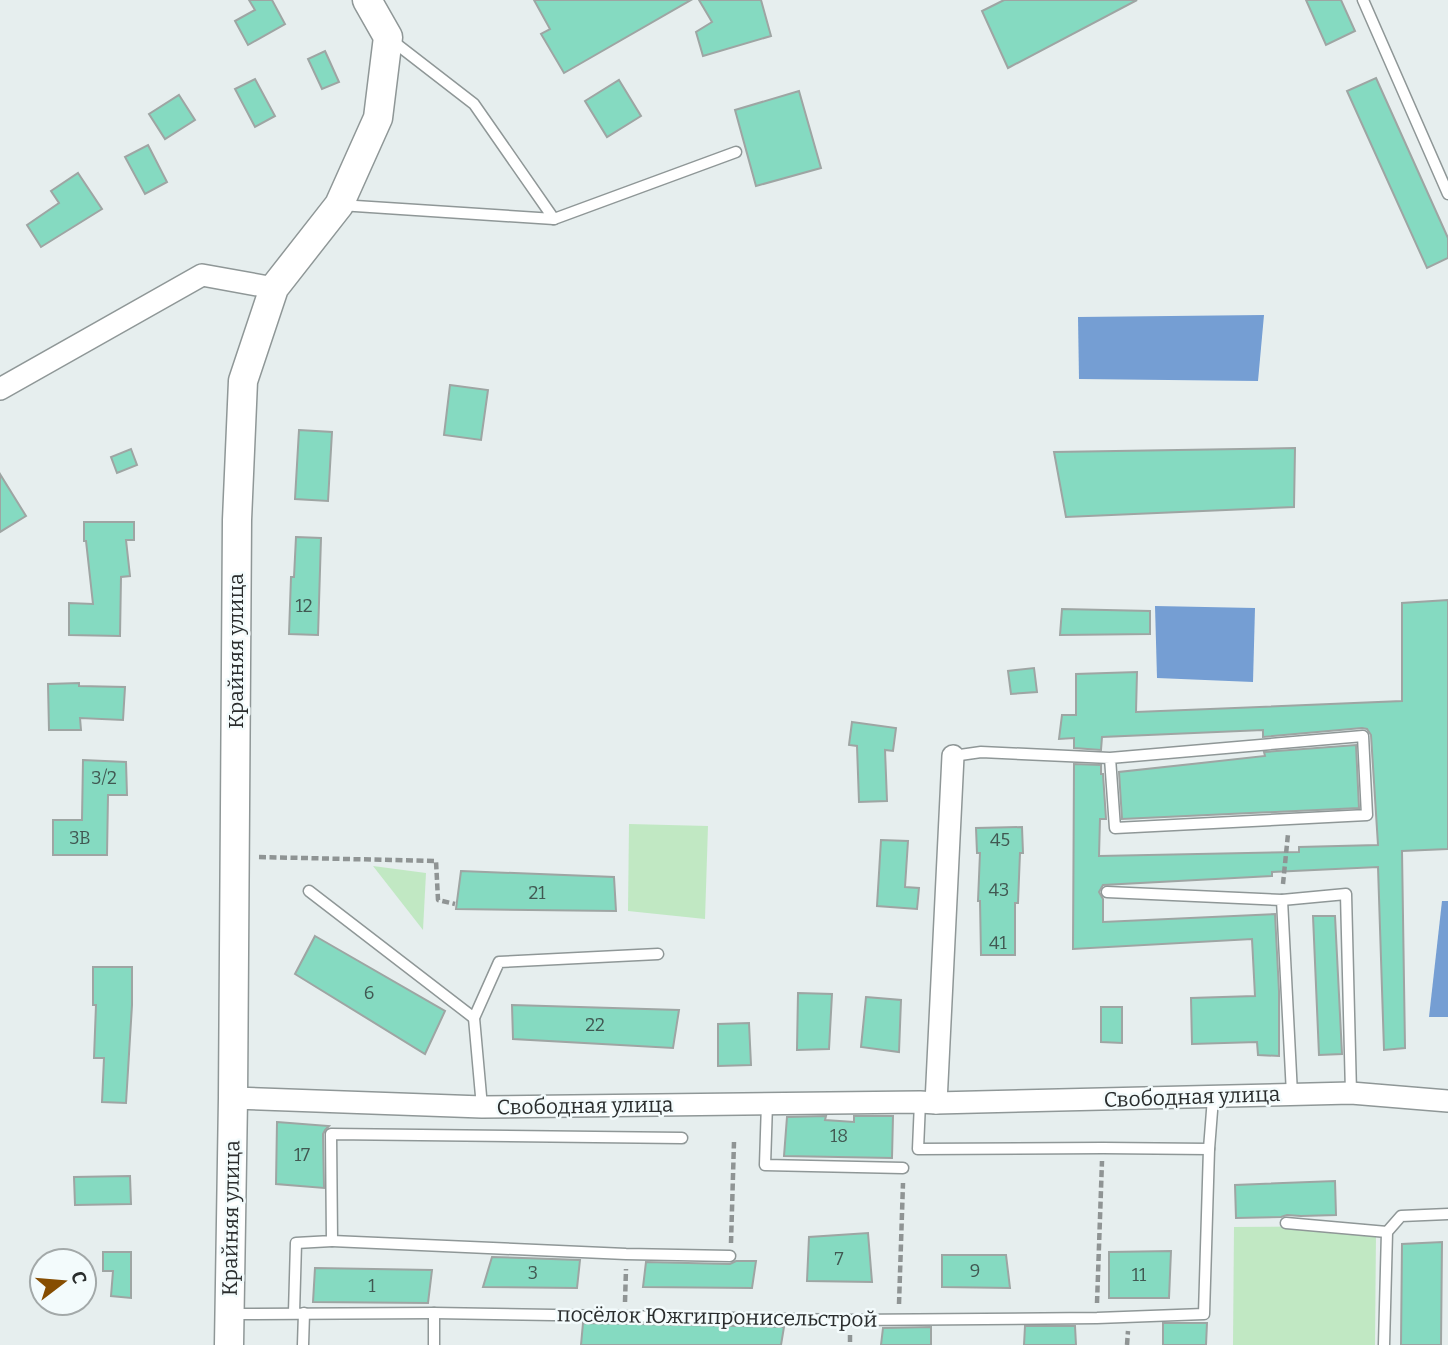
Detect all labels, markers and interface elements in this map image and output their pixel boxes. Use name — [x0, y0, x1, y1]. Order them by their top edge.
street label: Крайняя улица — [223, 573, 249, 729]
house number: 12 — [295, 595, 313, 617]
house number: 3/2 — [91, 767, 117, 789]
house number: 3В — [69, 827, 91, 849]
house number: 45 — [990, 829, 1010, 851]
house number: 43 — [989, 879, 1009, 901]
house number: 21 — [528, 882, 546, 904]
house number: 41 — [989, 932, 1008, 954]
house number: 6 — [364, 982, 374, 1004]
house number: 22 — [585, 1014, 605, 1036]
street label: Свободная улица — [1103, 1081, 1281, 1113]
street label: Свободная улица — [496, 1091, 674, 1121]
house number: 18 — [830, 1125, 848, 1147]
street label: Крайняя улица — [217, 1139, 245, 1296]
house number: 17 — [294, 1144, 310, 1166]
north arrow — [28, 1247, 98, 1317]
house number: 7 — [834, 1248, 844, 1270]
house number: 9 — [970, 1260, 980, 1282]
house number: 3 — [528, 1262, 538, 1284]
house number: 11 — [1132, 1264, 1147, 1286]
text: С — [66, 1269, 92, 1286]
house number: 1 — [368, 1275, 376, 1297]
street label: посёлок Южгипронисельстрой — [557, 1301, 878, 1333]

